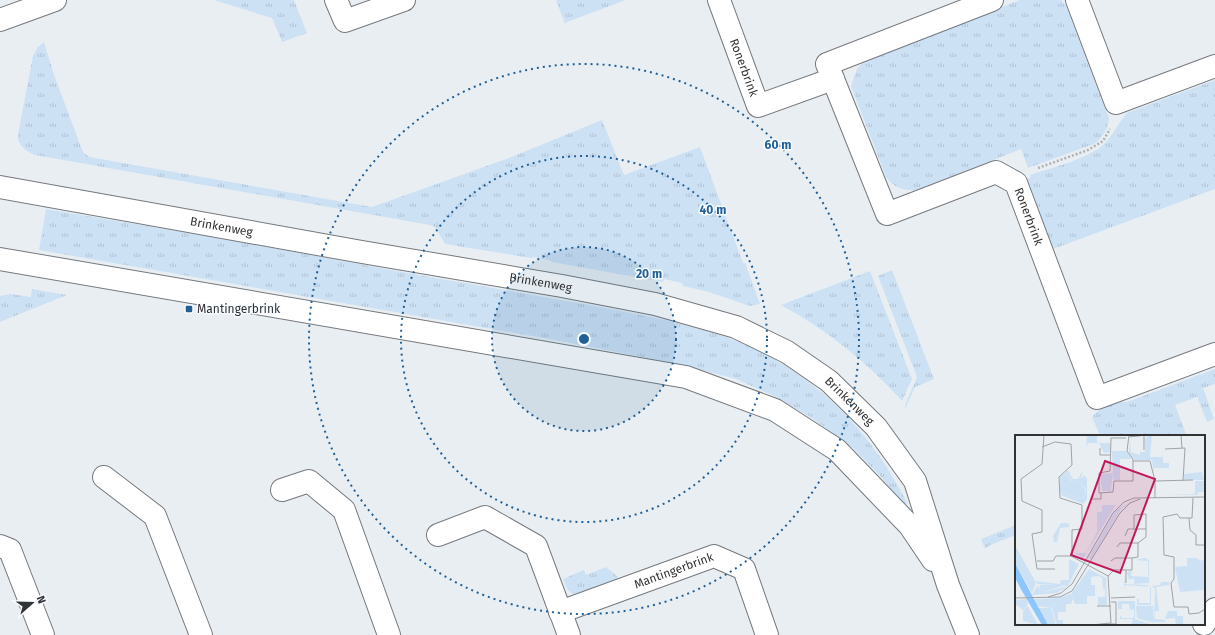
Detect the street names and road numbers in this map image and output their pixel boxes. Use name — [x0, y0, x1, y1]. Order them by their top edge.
street label: Ronerbrink — [727, 37, 761, 99]
street label: Ronerbrink — [1011, 186, 1046, 248]
street label: Brinkenweg — [189, 214, 255, 239]
street label: Brinkenweg — [508, 270, 574, 295]
street label: Brinkenweg — [822, 374, 878, 429]
street label: Mantingerbrink — [632, 550, 716, 591]

